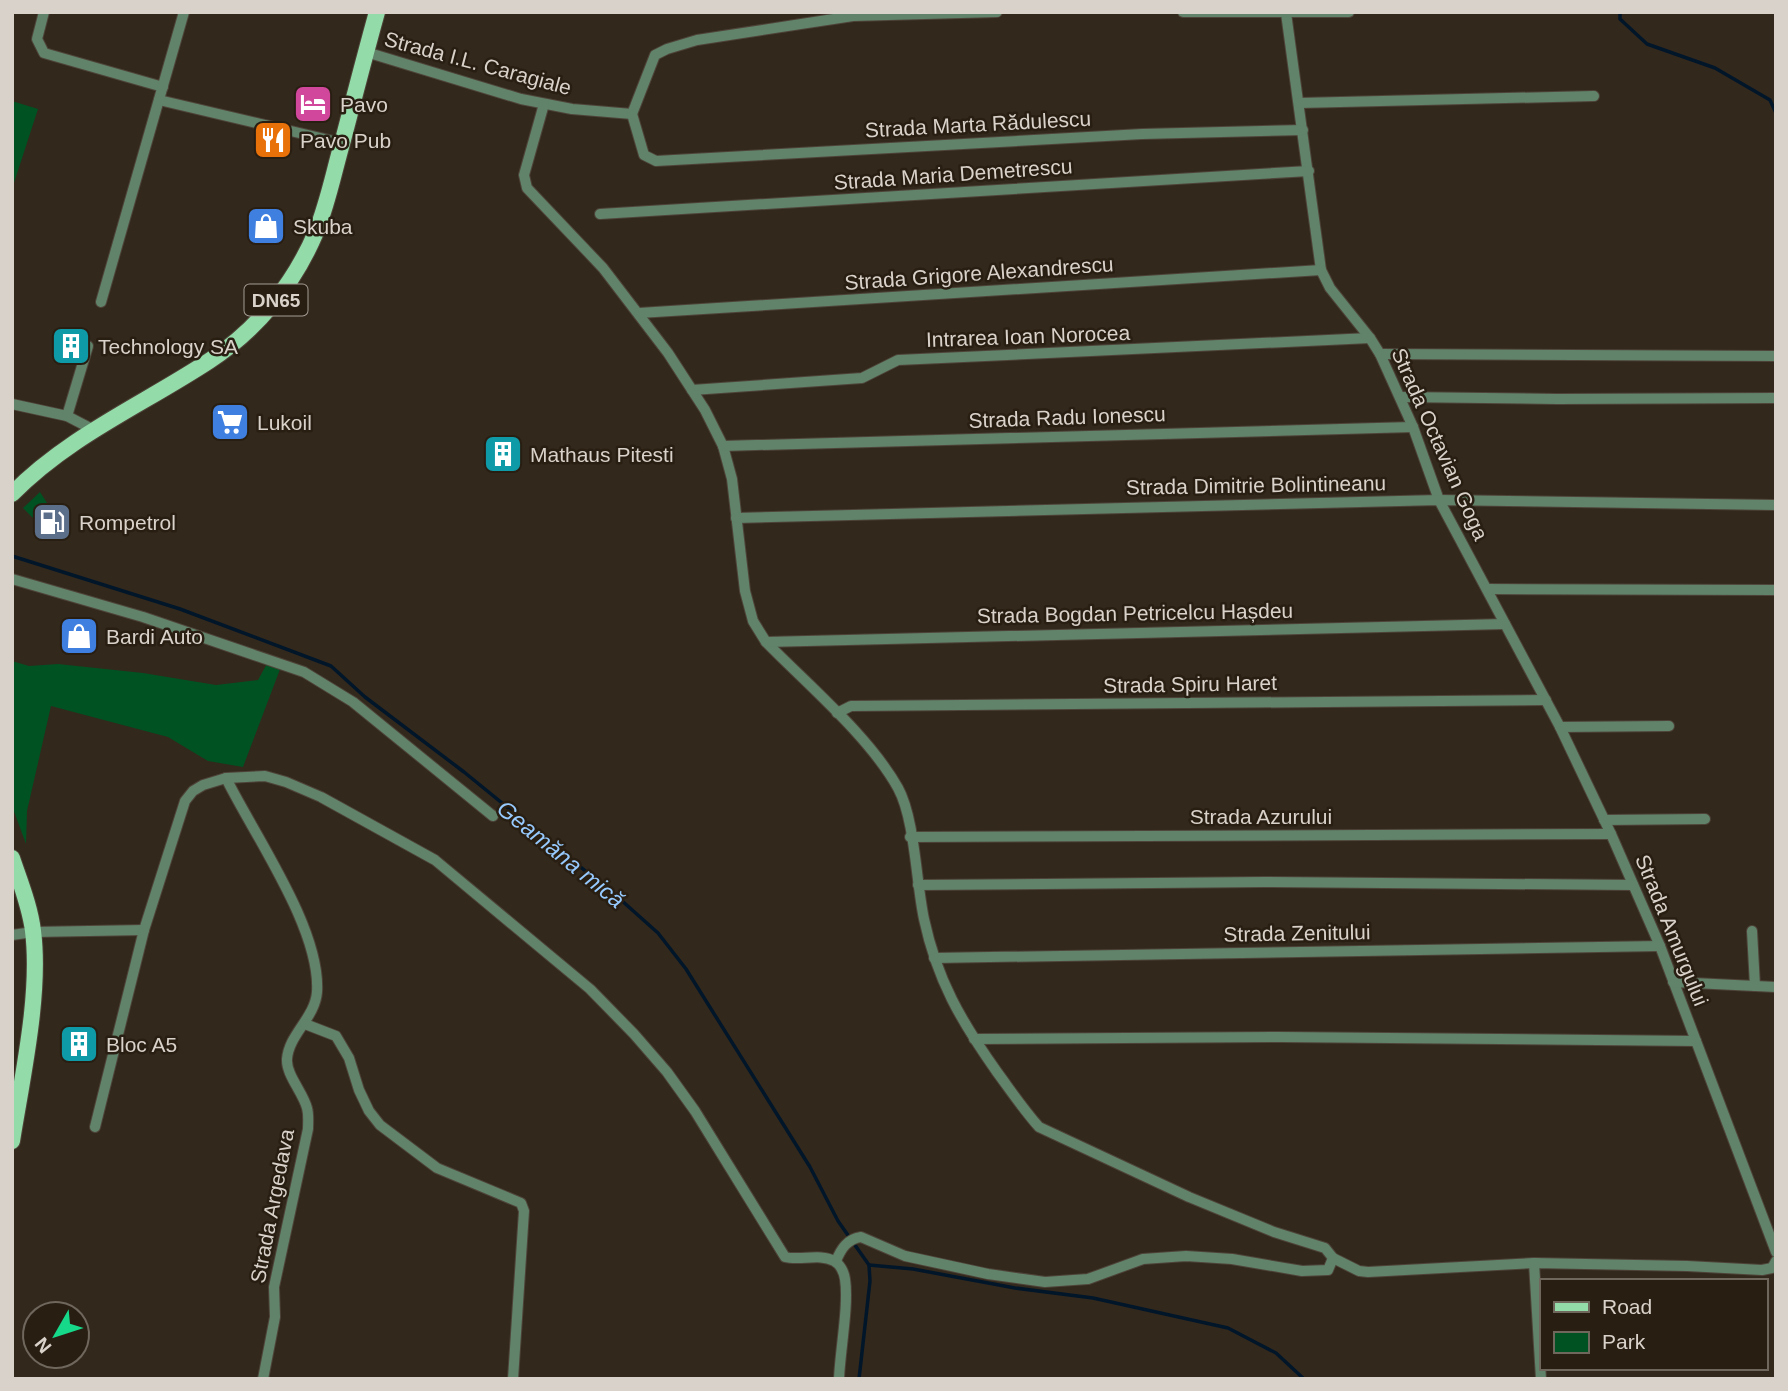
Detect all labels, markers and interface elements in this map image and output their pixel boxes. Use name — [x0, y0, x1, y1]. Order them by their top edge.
street label: Strada I.L. Caragiale — [382, 27, 574, 99]
hotel icon: Pavo — [292, 83, 334, 125]
place label: Pavo — [340, 93, 388, 116]
street label: Strada Marta Rădulescu — [864, 107, 1092, 141]
restaurant icon: Pavo Pub — [252, 119, 294, 161]
place label: Pavo Pub — [300, 129, 391, 152]
street label: Strada Maria Demetrescu — [833, 154, 1073, 194]
shop icon: Skuba — [245, 205, 287, 247]
place label: Skuba — [293, 215, 353, 238]
street label: Strada Grigore Alexandrescu — [844, 252, 1114, 294]
road number: DN65 — [244, 284, 308, 316]
street label: Intrarea Ioan Norocea — [926, 321, 1131, 351]
building icon: Technology SA — [50, 325, 92, 367]
place label: Technology SA — [98, 335, 238, 358]
street label: Strada Octavian Goga — [1387, 344, 1493, 544]
supermarket icon: Lukoil — [209, 401, 251, 443]
street label: Strada Radu Ionescu — [968, 402, 1166, 432]
place label: Lukoil — [257, 411, 312, 434]
building icon: Mathaus Pitesti — [482, 433, 524, 475]
place label: Mathaus Pitesti — [530, 443, 674, 466]
street label: Strada Dimitrie Bolintineanu — [1126, 471, 1386, 499]
fuel station icon: Rompetrol — [31, 501, 73, 543]
place label: Rompetrol — [79, 511, 176, 534]
street label: Strada Bogdan Petricelcu Hașdeu — [977, 599, 1293, 627]
shop icon: Bardi Auto — [58, 615, 100, 657]
place label: Bardi Auto — [106, 625, 203, 648]
street label: Strada Spiru Haret — [1103, 671, 1277, 697]
water label: Geamăna mică — [492, 795, 630, 913]
street label: Strada Azurului — [1190, 805, 1332, 828]
street label: Strada Amurgului — [1631, 851, 1713, 1009]
street label: Strada Zenitului — [1223, 920, 1371, 946]
building icon: Bloc A5 — [58, 1023, 100, 1065]
place label: Bloc A5 — [106, 1033, 177, 1056]
street label: Strada Argedava — [246, 1127, 298, 1285]
legend — [1540, 1279, 1767, 1370]
text: Road — [1602, 1295, 1652, 1318]
north arrow — [21, 1300, 91, 1370]
text: Park — [1602, 1330, 1646, 1353]
text: N — [31, 1333, 56, 1357]

